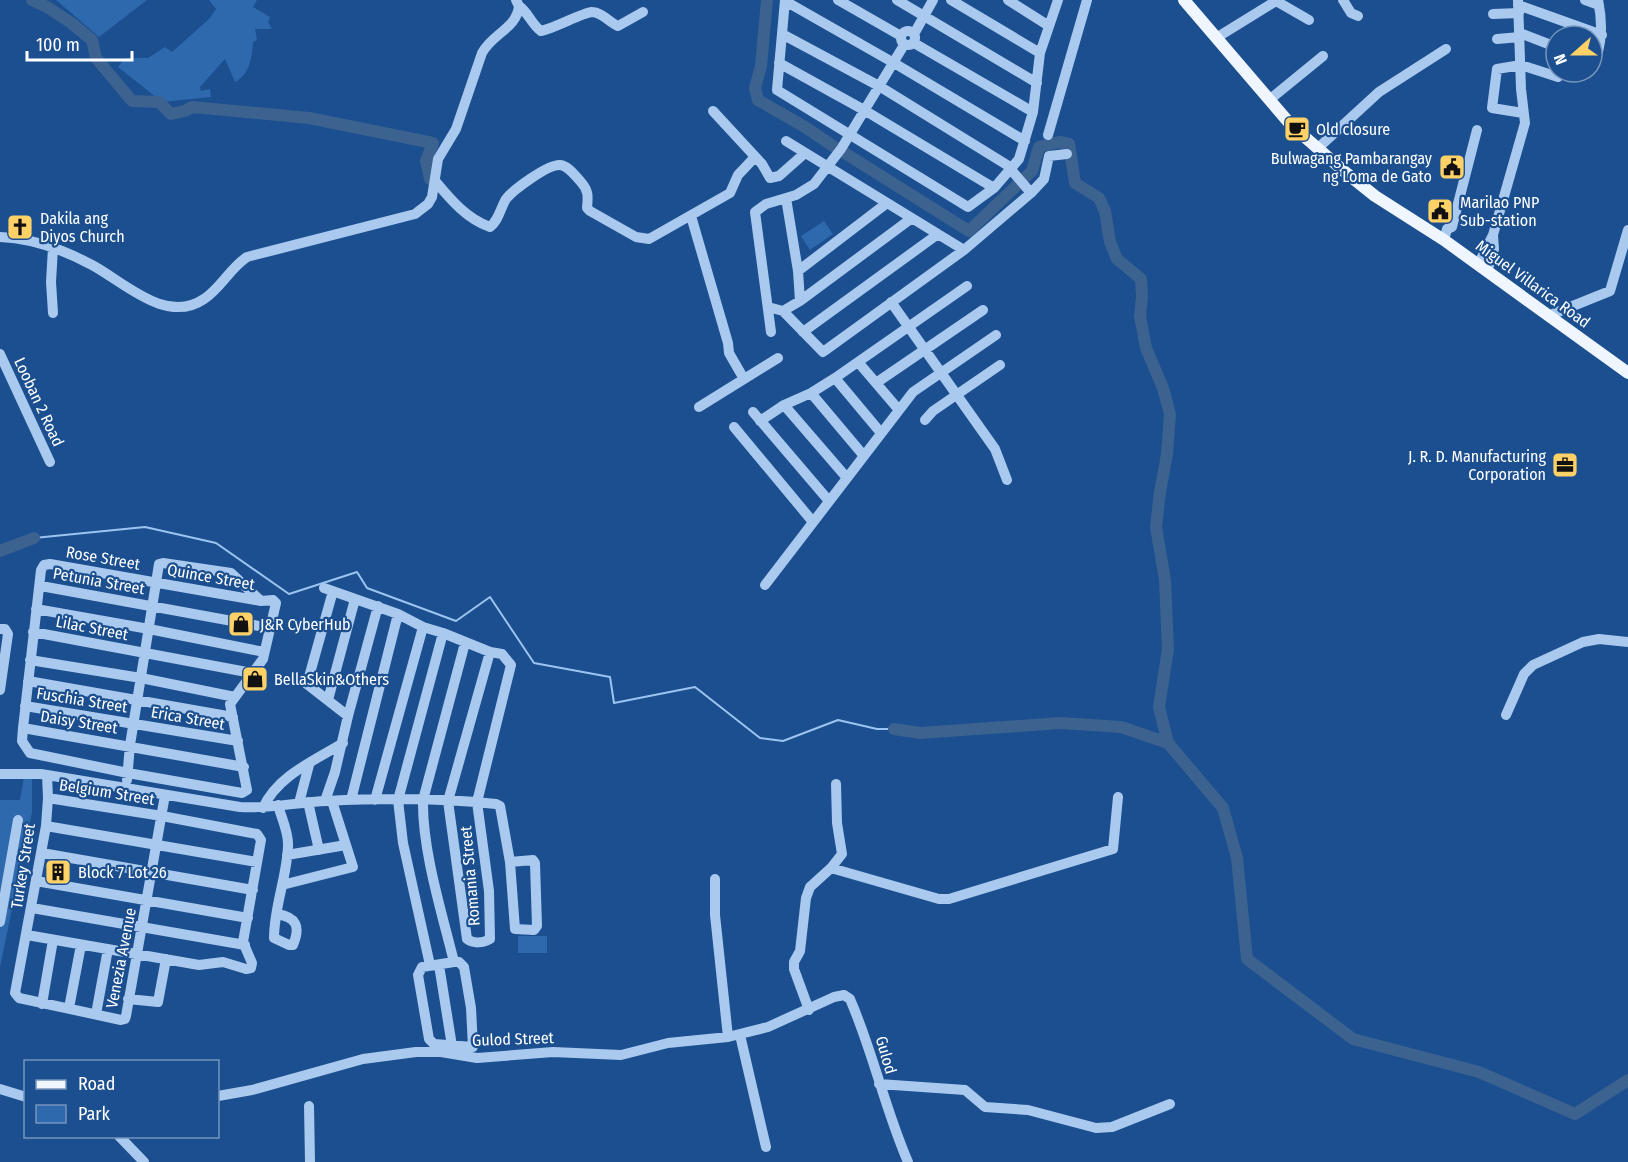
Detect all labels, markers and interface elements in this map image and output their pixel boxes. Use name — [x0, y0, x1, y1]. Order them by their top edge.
scale bar — [27, 24, 132, 62]
north arrow — [1544, 24, 1604, 84]
text: 100 m — [36, 34, 80, 56]
text: N — [1550, 51, 1571, 67]
cafe icon: Old closure — [1282, 114, 1312, 144]
place label: Old closure — [1316, 120, 1390, 139]
place label: Bulwagang Pambarangay ng Loma de Gato — [1271, 149, 1433, 186]
public building icon: Bulwagang Pambarangay ng Loma de Gato — [1437, 152, 1467, 182]
place label: Marilao PNP Sub-station — [1460, 193, 1539, 230]
public building icon: Marilao PNP Sub-station — [1425, 196, 1455, 226]
place label: Dakila ang Diyos Church — [40, 209, 125, 246]
church icon: Dakila ang Diyos Church — [5, 212, 35, 242]
street label: Miguel Villarica Road — [1472, 236, 1594, 332]
street label: Looban 2 Road — [10, 355, 68, 449]
place label: J. R. D. Manufacturing Corporation — [1408, 447, 1546, 484]
office icon: J. R. D. Manufacturing Corporation — [1550, 450, 1580, 480]
street label: Rose Street — [65, 542, 142, 574]
street label: Quince Street — [166, 560, 257, 594]
street label: Petunia Street — [52, 564, 147, 599]
shop icon: J&R CyberHub — [226, 609, 256, 639]
street label: Lilac Street — [54, 612, 130, 644]
place label: J&R CyberHub — [260, 615, 351, 634]
shop icon: BellaSkin&Others — [240, 664, 270, 694]
place label: BellaSkin&Others — [274, 670, 389, 689]
street label: Fuschia Street — [35, 683, 130, 717]
street label: Erica Street — [150, 702, 227, 734]
street label: Daisy Street — [39, 707, 120, 738]
street label: Belgium Street — [58, 775, 157, 809]
street label: Turkey Street — [7, 821, 39, 910]
street label: Romania Street — [456, 824, 484, 927]
building icon: Block 7 Lot 26 — [43, 857, 73, 887]
place label: Block 7 Lot 26 — [78, 863, 167, 882]
street label: Venezia Avenue — [102, 906, 140, 1010]
street label: Gulod Street — [472, 1028, 555, 1050]
street label: Gulod — [872, 1034, 900, 1076]
legend — [24, 1060, 219, 1138]
text: Road — [78, 1073, 115, 1095]
text: Park — [78, 1103, 111, 1125]

